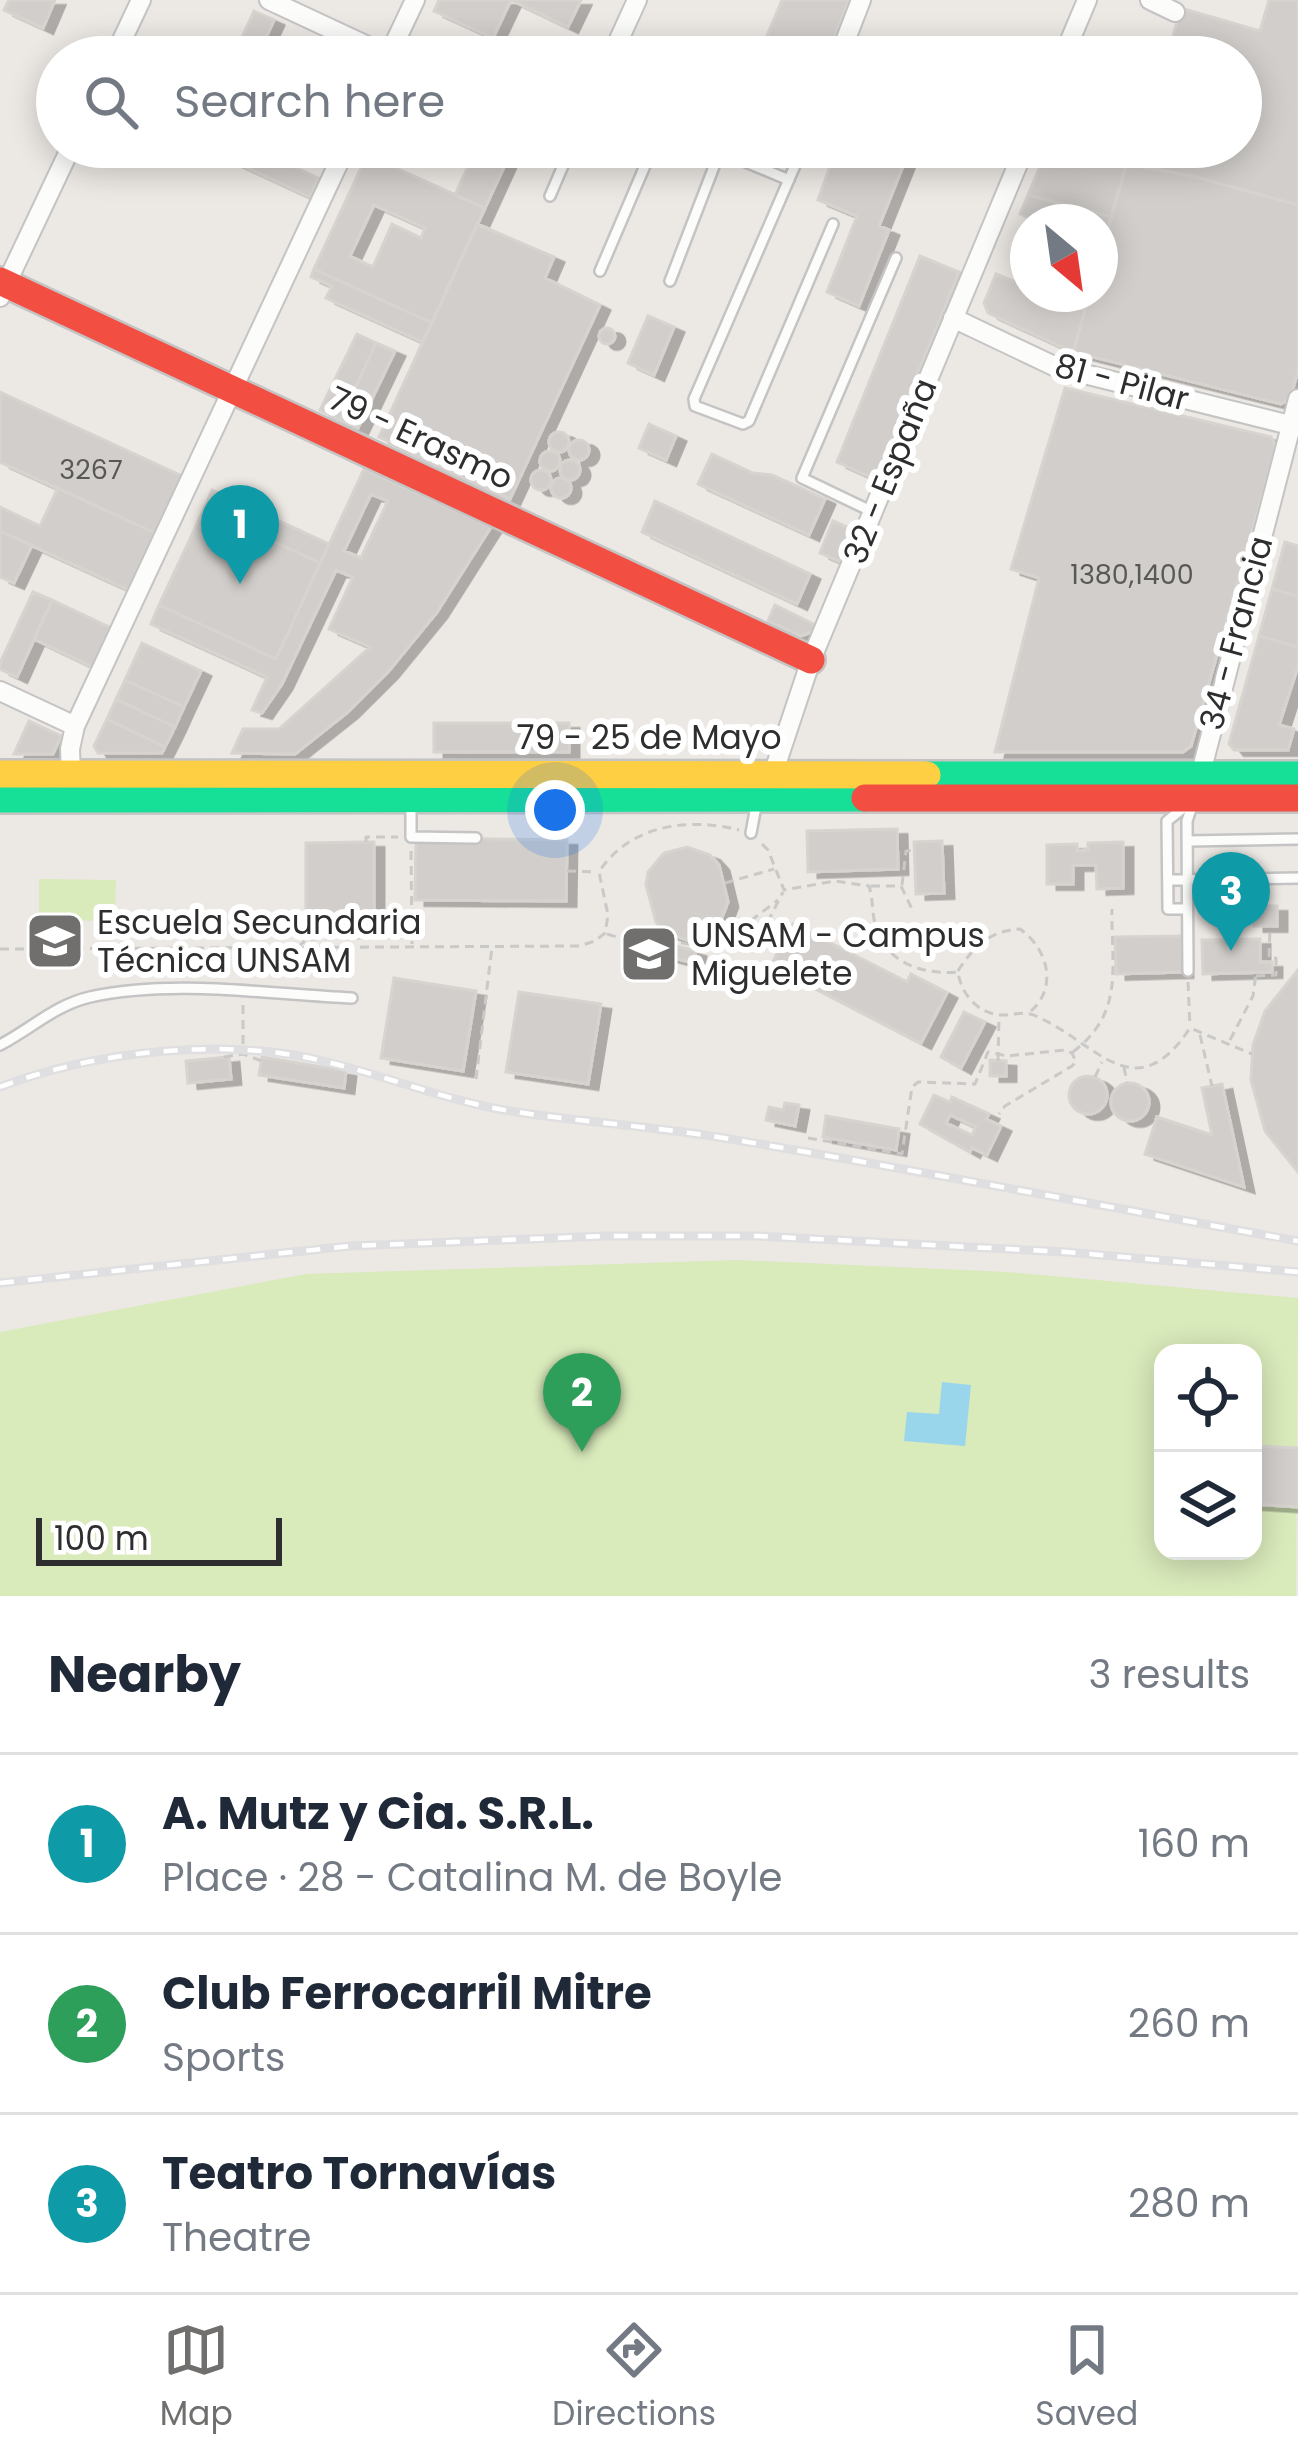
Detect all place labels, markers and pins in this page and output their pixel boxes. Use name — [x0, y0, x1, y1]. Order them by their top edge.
pin: 1 — [201, 485, 279, 584]
pin: 3 — [1192, 852, 1270, 951]
place label: Escuela Secundaria Técnica UNSAM — [97, 899, 421, 984]
school or university icon: Escuela Secundaria Técnica UNSAM — [24, 910, 86, 972]
place label: UNSAM - Campus Miguelete — [691, 912, 985, 997]
school or university icon: UNSAM - Campus Miguelete — [618, 923, 680, 985]
pin: 2 — [543, 1353, 621, 1452]

